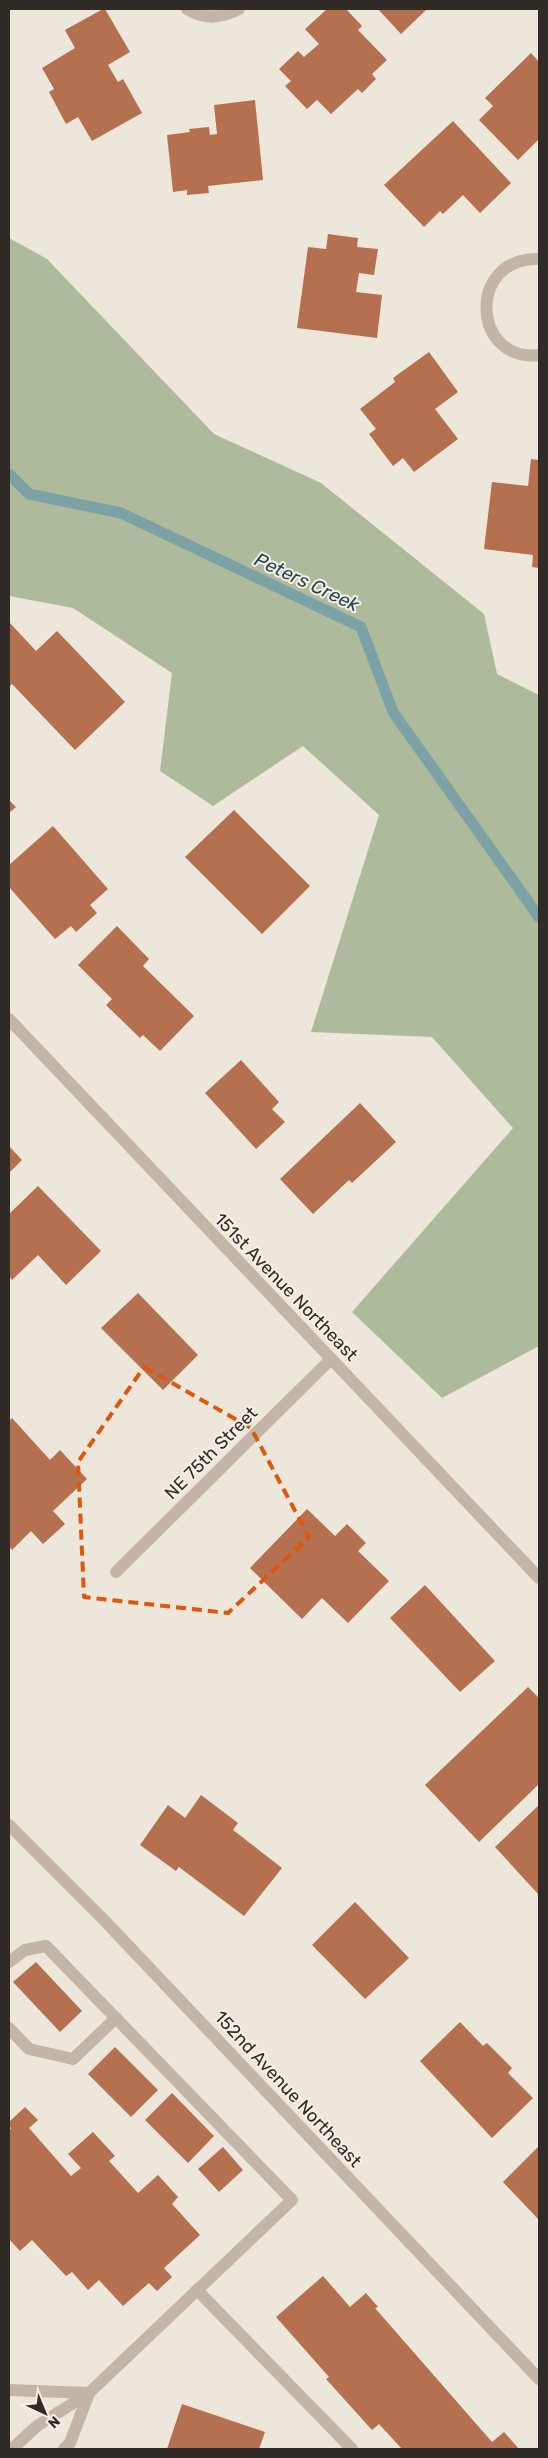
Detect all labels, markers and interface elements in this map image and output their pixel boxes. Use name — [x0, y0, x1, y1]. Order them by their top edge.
water label: Peters Creek — [251, 548, 363, 616]
street label: 151st Avenue Northeast — [210, 1208, 362, 1366]
street label: NE 75th Street — [160, 1402, 262, 1504]
street label: 152nd Avenue Northeast — [210, 2006, 366, 2172]
north arrow — [20, 2388, 70, 2438]
text: N — [44, 2412, 63, 2432]

